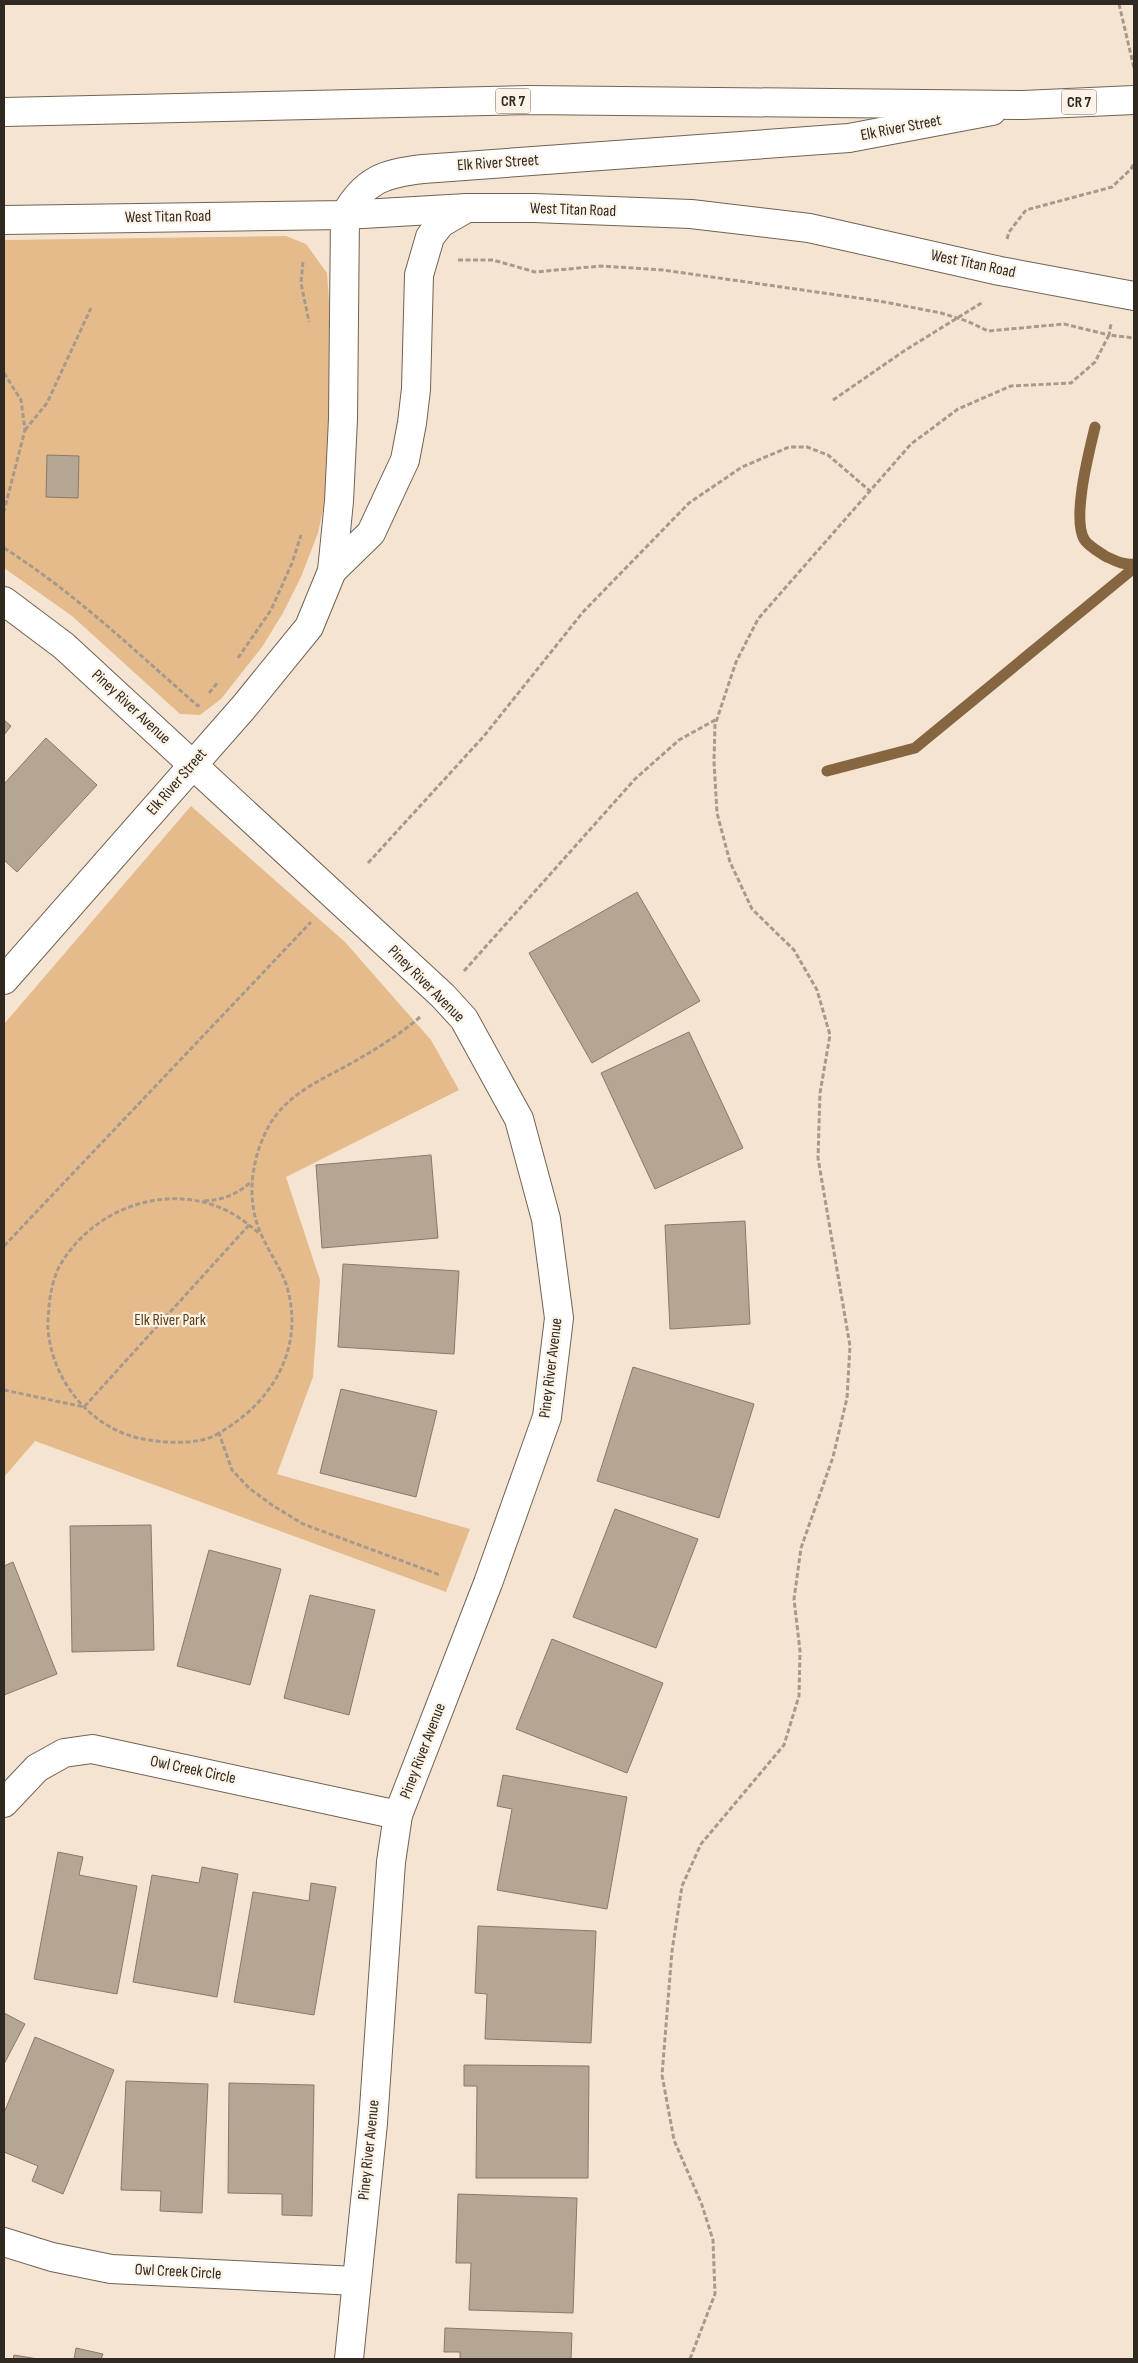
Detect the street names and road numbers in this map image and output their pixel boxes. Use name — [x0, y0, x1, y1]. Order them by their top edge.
road number: CR 7 — [496, 88, 530, 114]
road number: CR 7 — [1062, 90, 1096, 114]
street label: Elk River Street — [859, 111, 943, 145]
street label: Elk River Street — [456, 151, 540, 175]
street label: West Titan Road — [530, 199, 616, 221]
street label: West Titan Road — [125, 207, 211, 227]
street label: West Titan Road — [929, 246, 1017, 282]
street label: Piney River Avenue — [88, 666, 174, 748]
street label: Elk River Street — [143, 745, 211, 819]
street label: Piney River Avenue — [384, 942, 468, 1026]
street label: Piney River Avenue — [535, 1317, 567, 1419]
street label: Piney River Avenue — [396, 1701, 450, 1801]
street label: Owl Creek Circle — [149, 1752, 237, 1788]
street label: Piney River Avenue — [354, 2099, 384, 2201]
street label: Owl Creek Circle — [134, 2260, 222, 2284]

